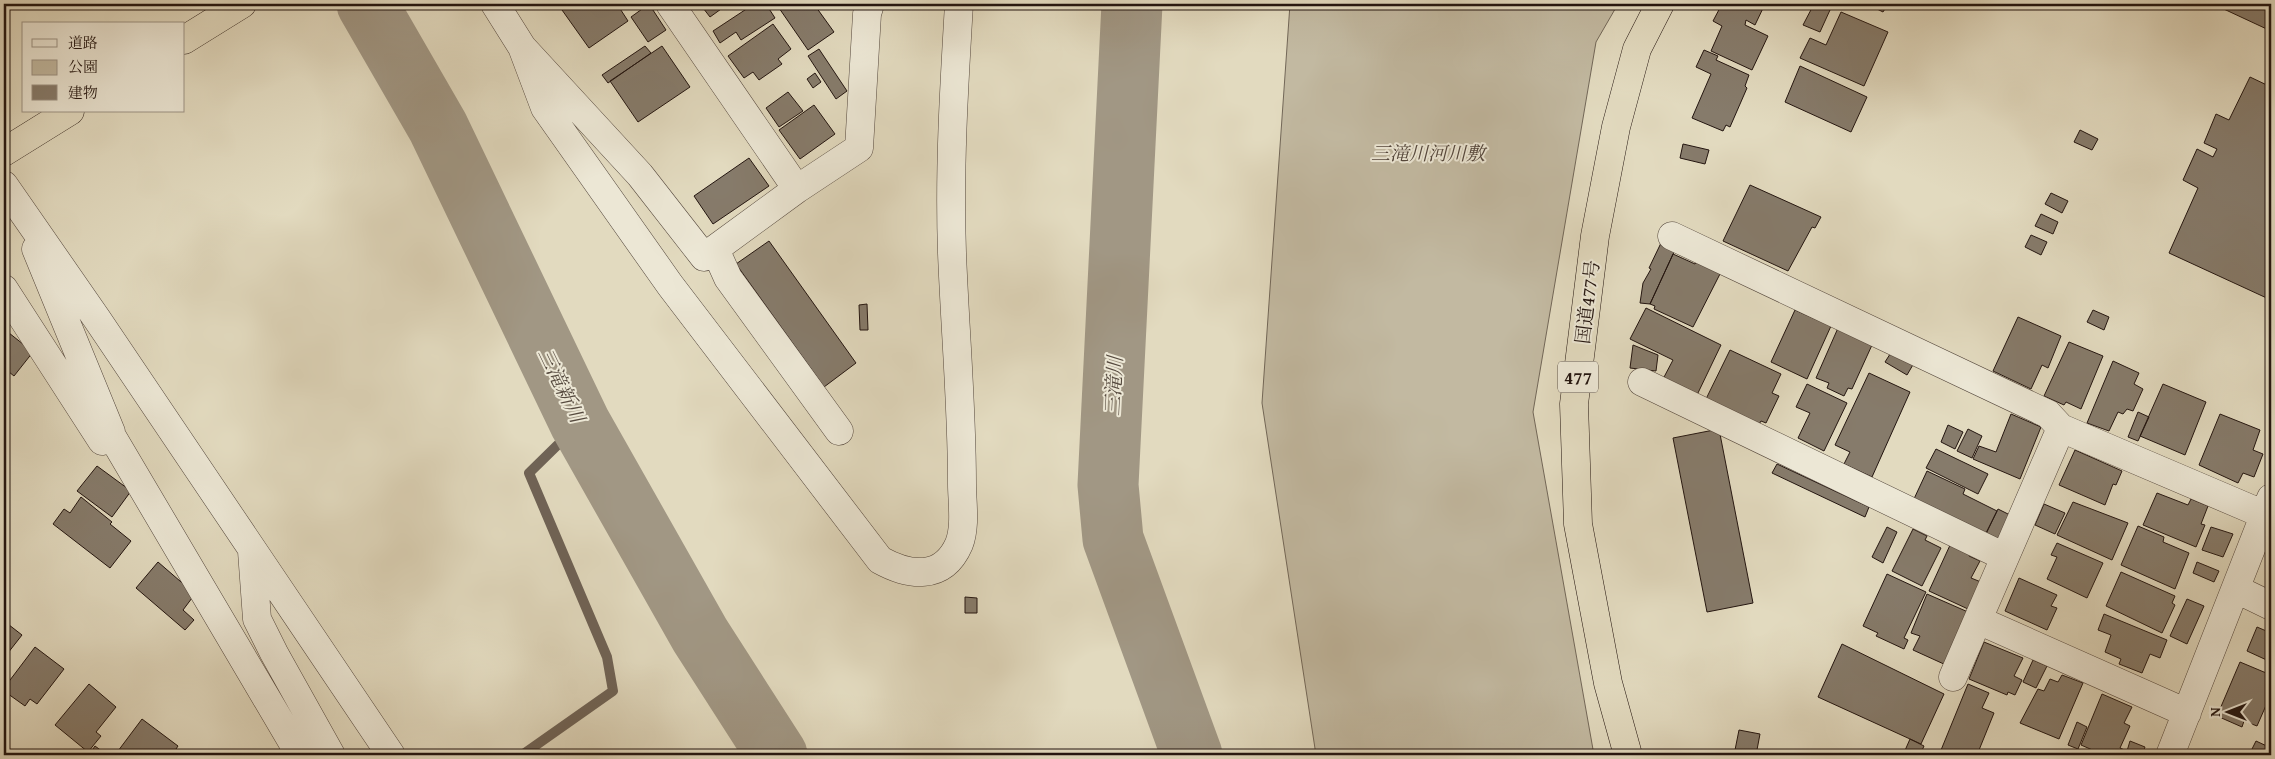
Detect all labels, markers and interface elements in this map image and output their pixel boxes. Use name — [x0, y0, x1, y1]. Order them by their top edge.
legend — [22, 22, 185, 112]
text: 道路 — [68, 32, 98, 53]
text: 公園 — [68, 56, 98, 77]
text: 建物 — [68, 82, 98, 103]
park label: 三滝川河川敷 — [1371, 139, 1488, 167]
street label: 国道477号 — [1568, 258, 1606, 346]
water label: 三滝新川 — [531, 343, 593, 429]
water label: 三滝川 — [1097, 353, 1129, 417]
road number: 477 — [1558, 362, 1598, 392]
north arrow — [2202, 686, 2252, 736]
text: N — [2205, 707, 2225, 717]

